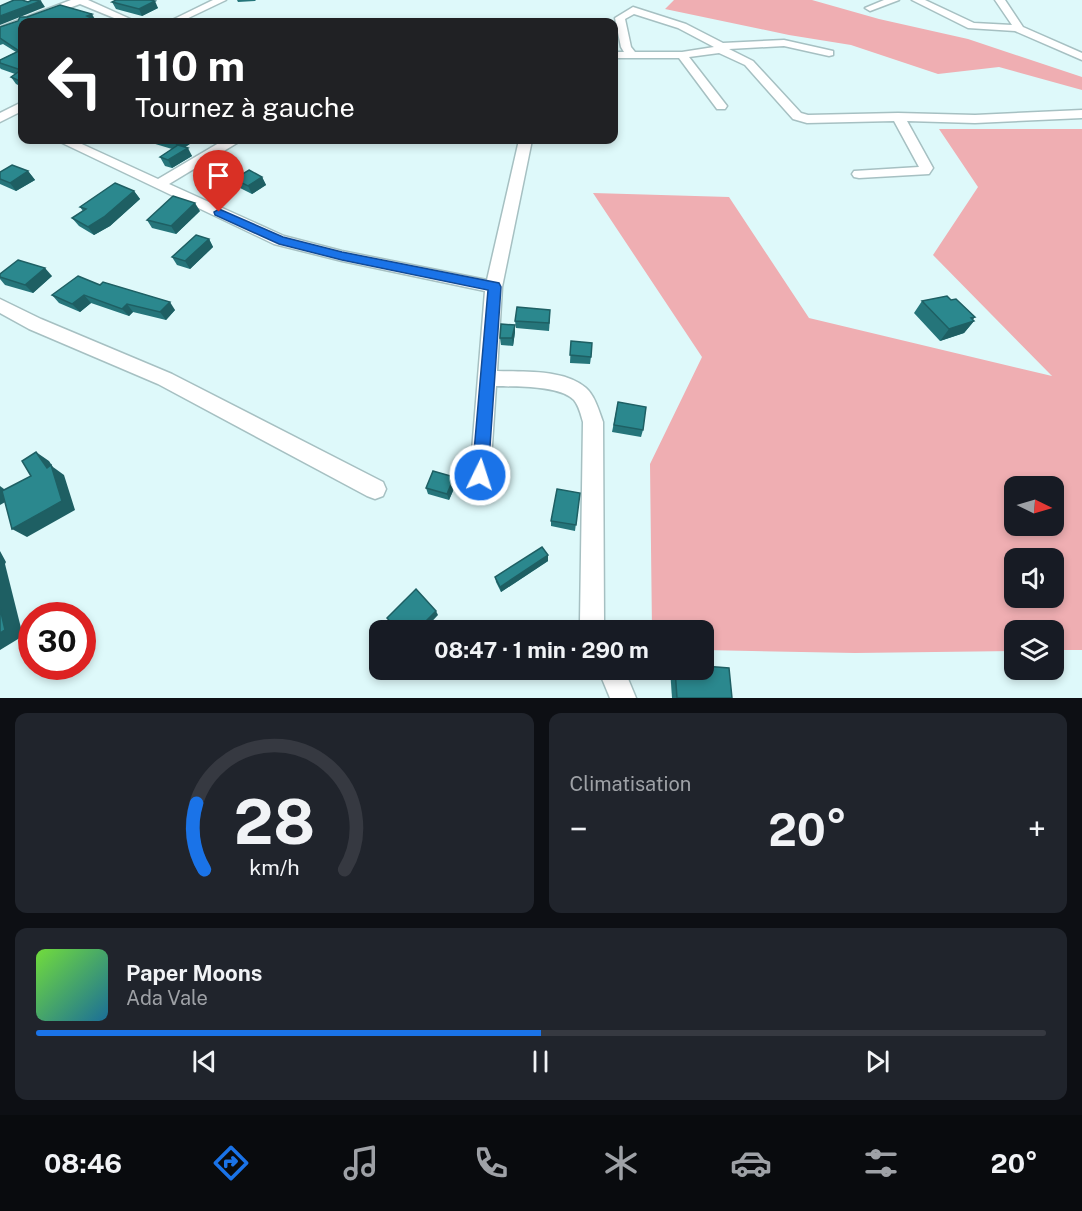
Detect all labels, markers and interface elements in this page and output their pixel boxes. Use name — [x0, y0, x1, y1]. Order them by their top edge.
text: 110 m — [135, 41, 245, 90]
icon: left — [36, 42, 114, 120]
text: Tournez à gauche — [135, 91, 355, 123]
pin — [193, 150, 244, 212]
icon: arrive — [202, 159, 235, 192]
position arrow — [448, 443, 512, 507]
north arrow — [1004, 476, 1064, 536]
map controls — [1004, 476, 1064, 680]
button: sound — [1004, 548, 1064, 608]
speed limit sign: 30 — [18, 602, 96, 680]
button: layers — [1004, 620, 1064, 680]
text: 08:47 · 1 min · 290 m — [434, 637, 649, 663]
text: Climatisation — [570, 772, 691, 796]
text: 28 — [234, 785, 315, 858]
text: 20° — [768, 803, 847, 856]
text: − — [570, 810, 588, 848]
text: + — [1028, 810, 1046, 848]
text: km/h — [249, 855, 299, 880]
text: Paper Moons — [126, 960, 262, 986]
text: Ada Vale — [126, 986, 208, 1010]
icon: previous — [188, 1045, 221, 1078]
icon: pause — [524, 1045, 557, 1078]
icon: next — [861, 1045, 894, 1078]
icon: directions — [210, 1142, 252, 1184]
icon: music — [340, 1142, 382, 1184]
icon: phone — [470, 1142, 512, 1184]
icon: climate — [600, 1142, 642, 1184]
icon: car — [730, 1142, 772, 1184]
icon: filters — [860, 1142, 902, 1184]
text: 08:46 — [44, 1147, 122, 1179]
text: 20° — [991, 1147, 1038, 1179]

